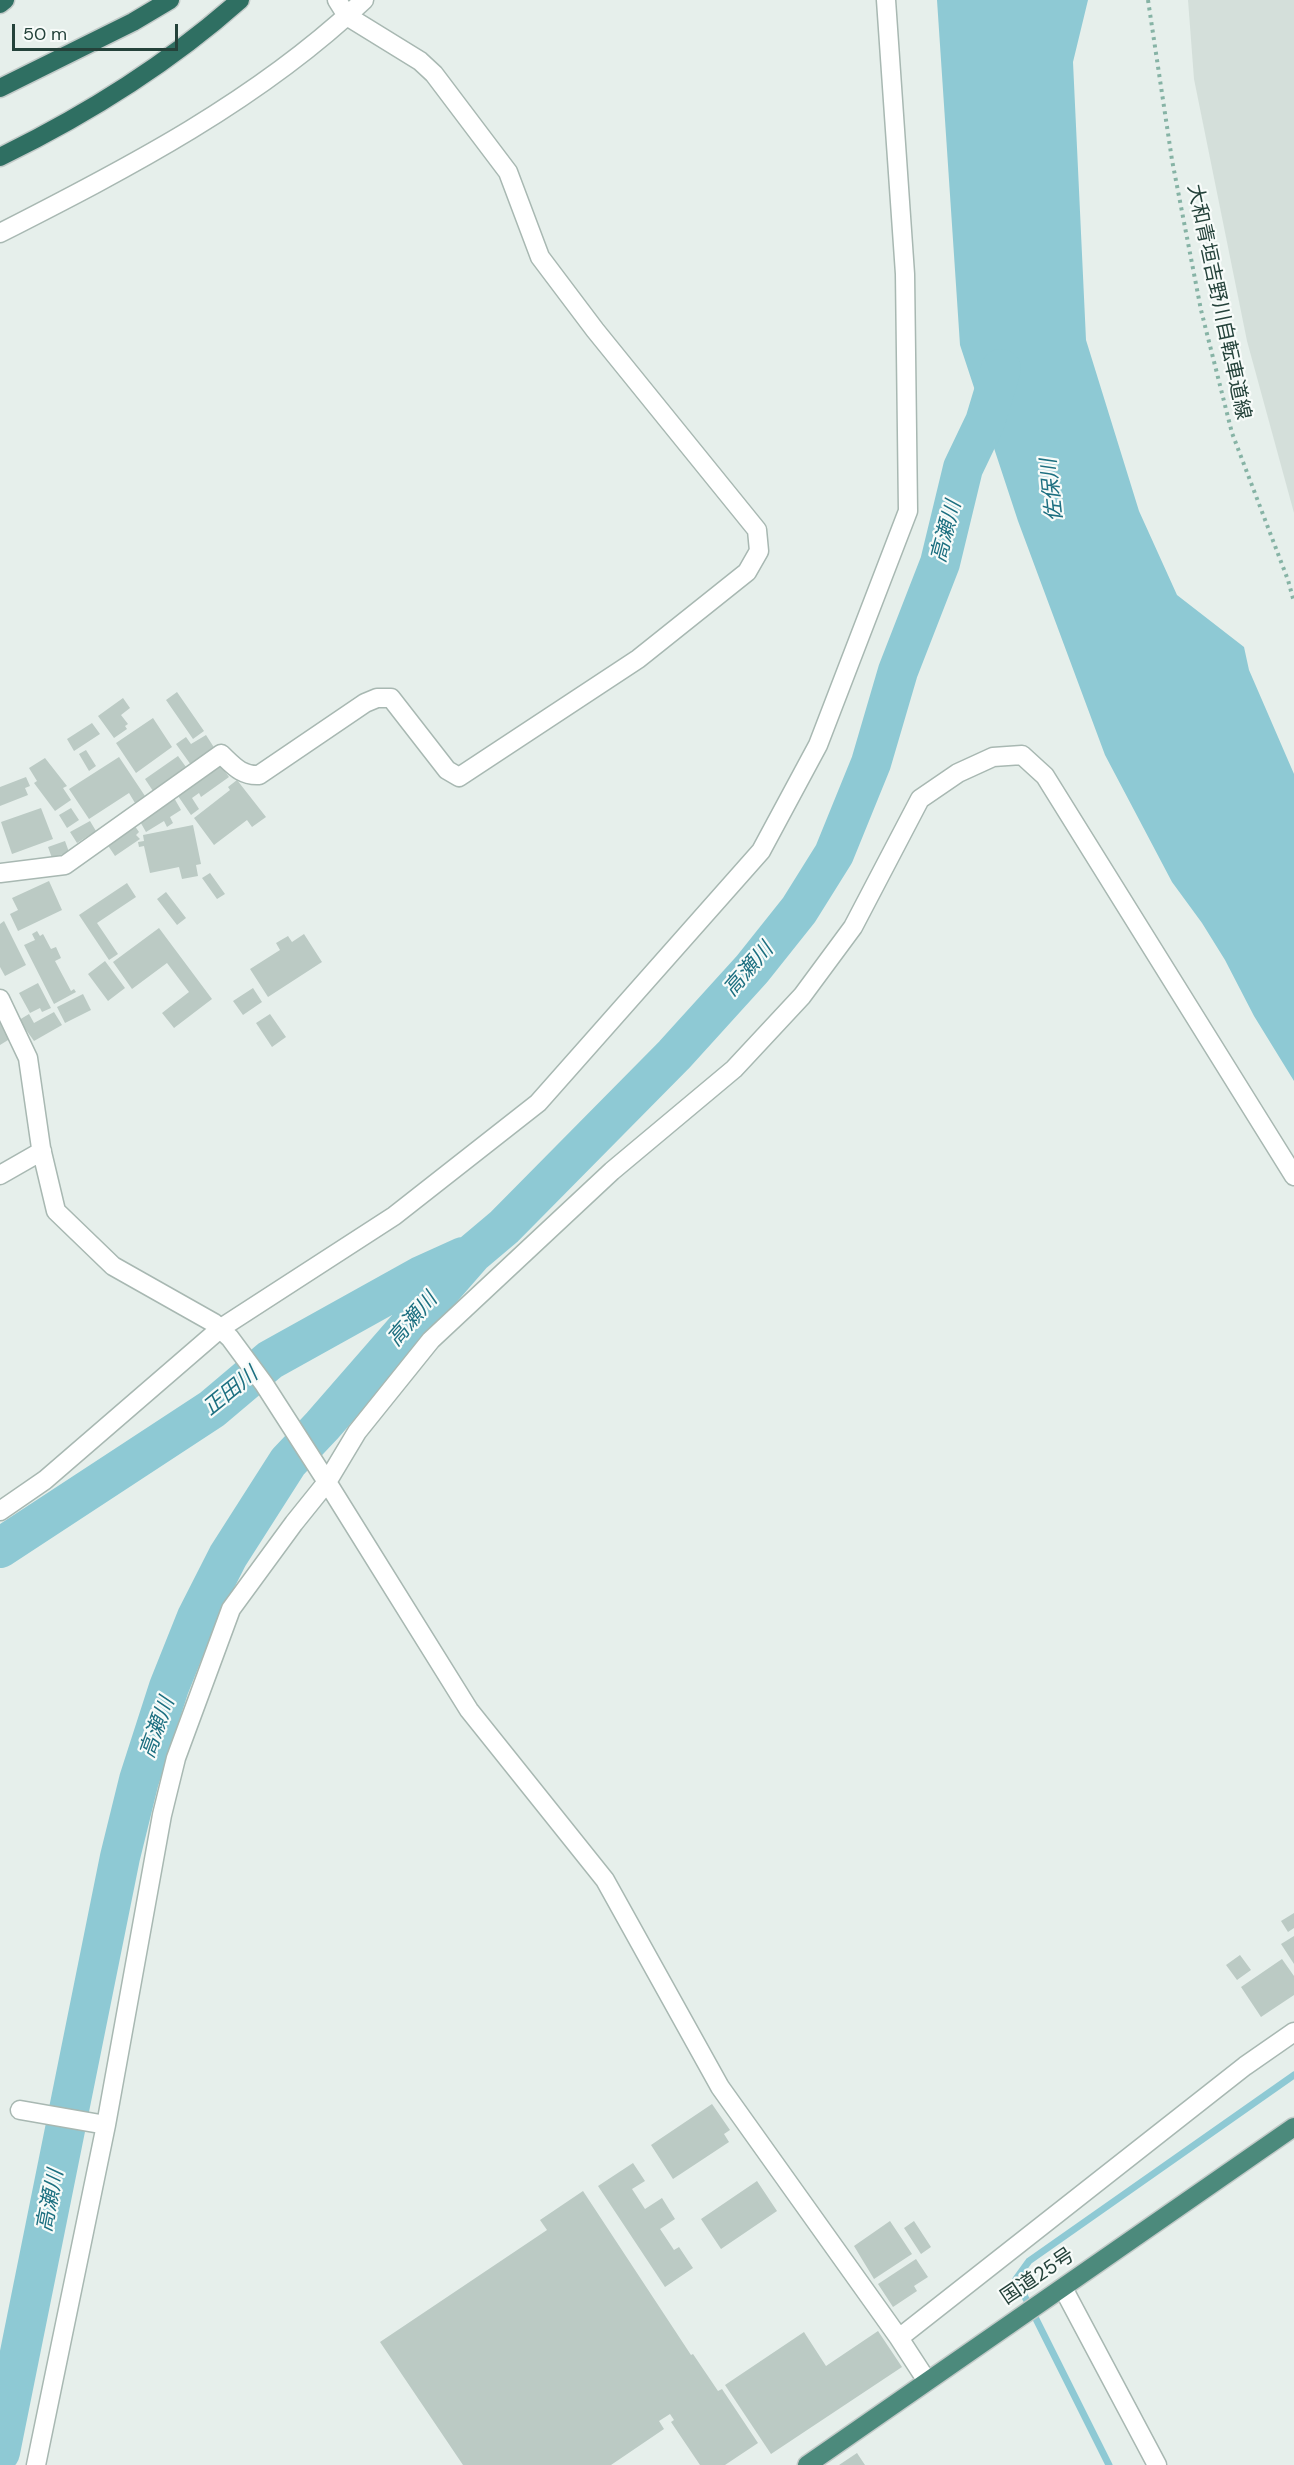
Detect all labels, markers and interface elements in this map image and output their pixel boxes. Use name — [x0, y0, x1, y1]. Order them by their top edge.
scale bar — [15, 12, 182, 50]
text: 50 m — [23, 22, 67, 46]
street label: 大和青垣吉野川自転車道線 — [1181, 182, 1255, 422]
water label: 佐保川 — [1037, 457, 1069, 523]
water label: 高瀬川 — [927, 498, 967, 566]
water label: 高瀬川 — [719, 938, 779, 1002]
water label: 高瀬川 — [383, 1288, 443, 1352]
water label: 正田川 — [199, 1362, 263, 1422]
water label: 高瀬川 — [135, 1694, 181, 1762]
water label: 高瀬川 — [33, 2168, 69, 2234]
street label: 国道25号 — [997, 2244, 1079, 2310]

